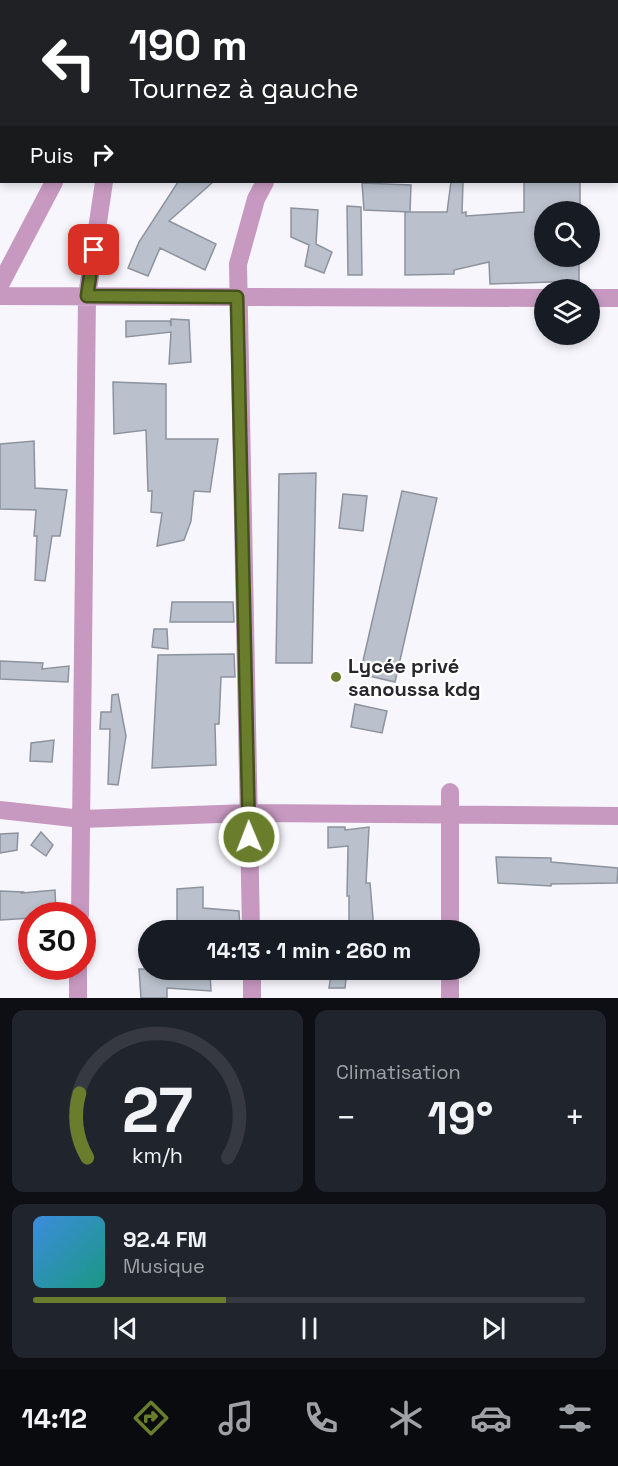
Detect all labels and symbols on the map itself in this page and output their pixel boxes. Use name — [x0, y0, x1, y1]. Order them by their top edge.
pin — [68, 224, 119, 275]
place label: Lycée privé sanoussa kdg — [348, 653, 481, 702]
marker: Lycée privé sanoussa kdg — [329, 670, 343, 684]
position arrow — [217, 805, 281, 869]
speed limit sign: 30 — [18, 902, 96, 980]

